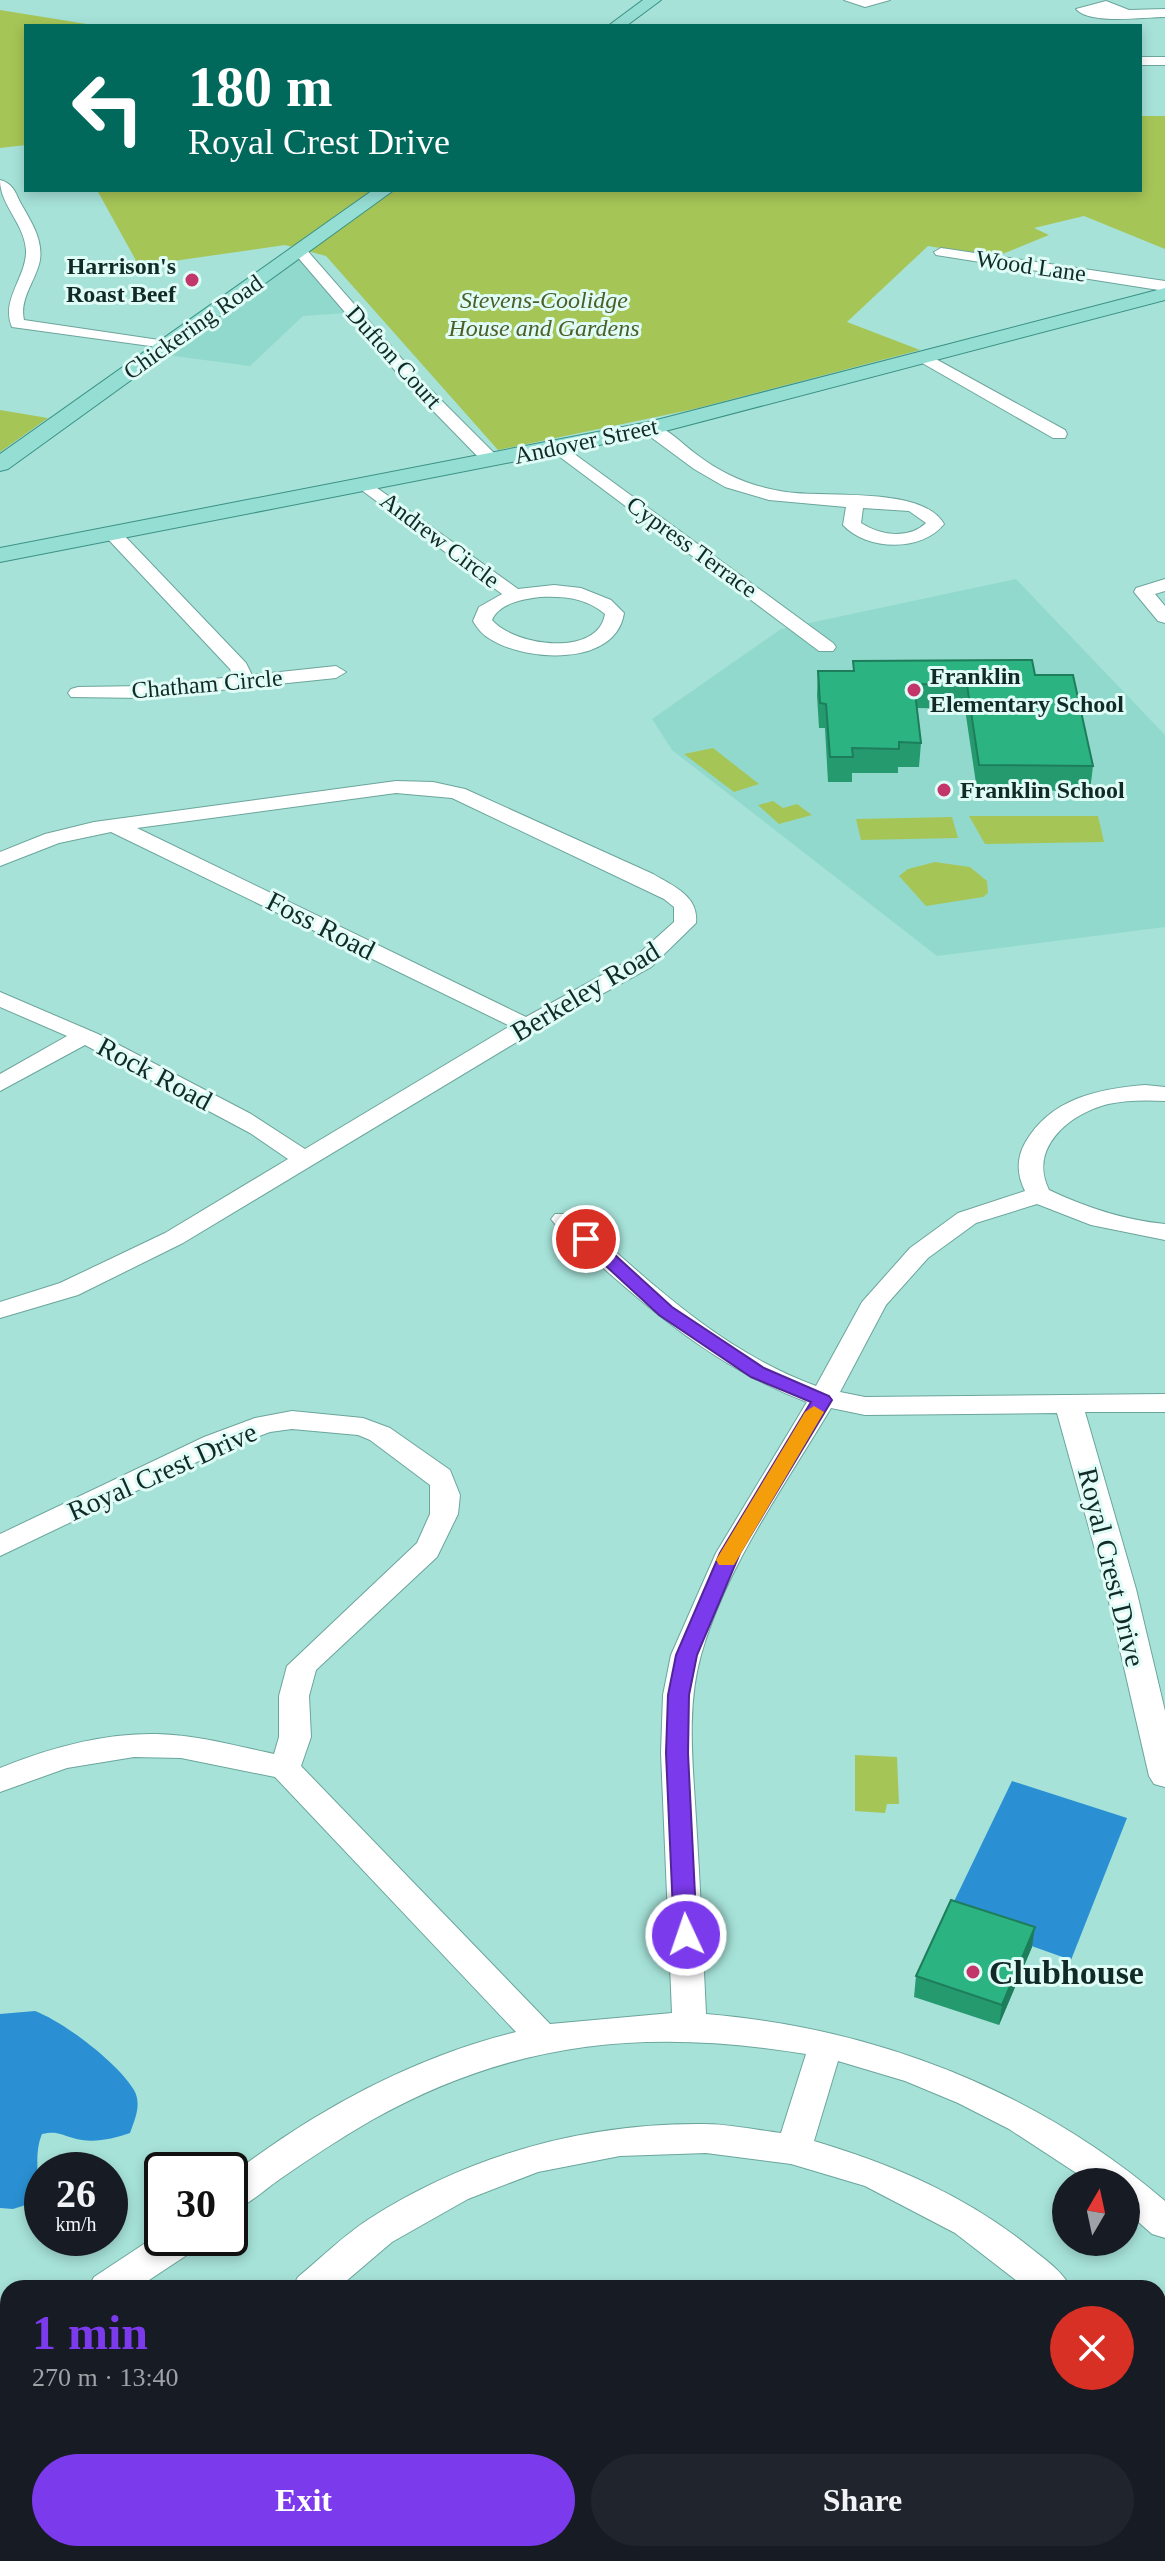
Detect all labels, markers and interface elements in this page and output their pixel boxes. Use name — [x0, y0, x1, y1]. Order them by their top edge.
icon: left — [56, 56, 160, 160]
text: 180 m — [188, 56, 333, 118]
text: Royal Crest Drive — [188, 122, 450, 162]
street label: Wood Lane — [974, 245, 1088, 287]
place label: Harrison's Roast Beef — [66, 253, 177, 307]
street label: Chickering Road — [119, 270, 267, 384]
marker: Harrison's Roast Beef — [183, 271, 201, 289]
park label: Stevens-Coolidge House and Gardens — [447, 287, 640, 341]
street label: Dufton Court — [341, 300, 447, 414]
street label: Andover Street — [512, 413, 660, 469]
street label: Andrew Circle — [375, 487, 505, 593]
street label: Cypress Terrace — [622, 491, 762, 603]
place label: Franklin Elementary School — [930, 663, 1124, 717]
street label: Chatham Circle — [131, 664, 283, 704]
marker: Franklin Elementary School — [905, 681, 923, 699]
place label: Franklin School — [960, 777, 1125, 803]
marker: Franklin School — [935, 781, 953, 799]
street label: Foss Road — [261, 885, 380, 966]
street label: Berkeley Road — [506, 935, 665, 1048]
street label: Rock Road — [92, 1030, 217, 1117]
pin — [552, 1205, 620, 1273]
icon: arrive — [564, 1217, 608, 1261]
street label: Royal Crest Drive — [63, 1416, 262, 1527]
street label: Royal Crest Drive — [1072, 1465, 1151, 1670]
position arrow — [644, 1893, 728, 1977]
place label: Clubhouse — [989, 1954, 1144, 1991]
marker: Clubhouse — [964, 1963, 982, 1981]
speed limit sign: 30 — [144, 2152, 248, 2256]
north arrow — [1052, 2168, 1140, 2256]
map controls — [1052, 2168, 1140, 2256]
text: 26 — [56, 2171, 96, 2216]
text: km/h — [55, 2213, 97, 2235]
text: 1 min — [32, 2306, 148, 2359]
button: close — [1050, 2306, 1134, 2390]
text: 270 m · 13:40 — [32, 2363, 179, 2392]
button: Exit — [32, 2454, 575, 2546]
button: Share — [591, 2454, 1134, 2546]

